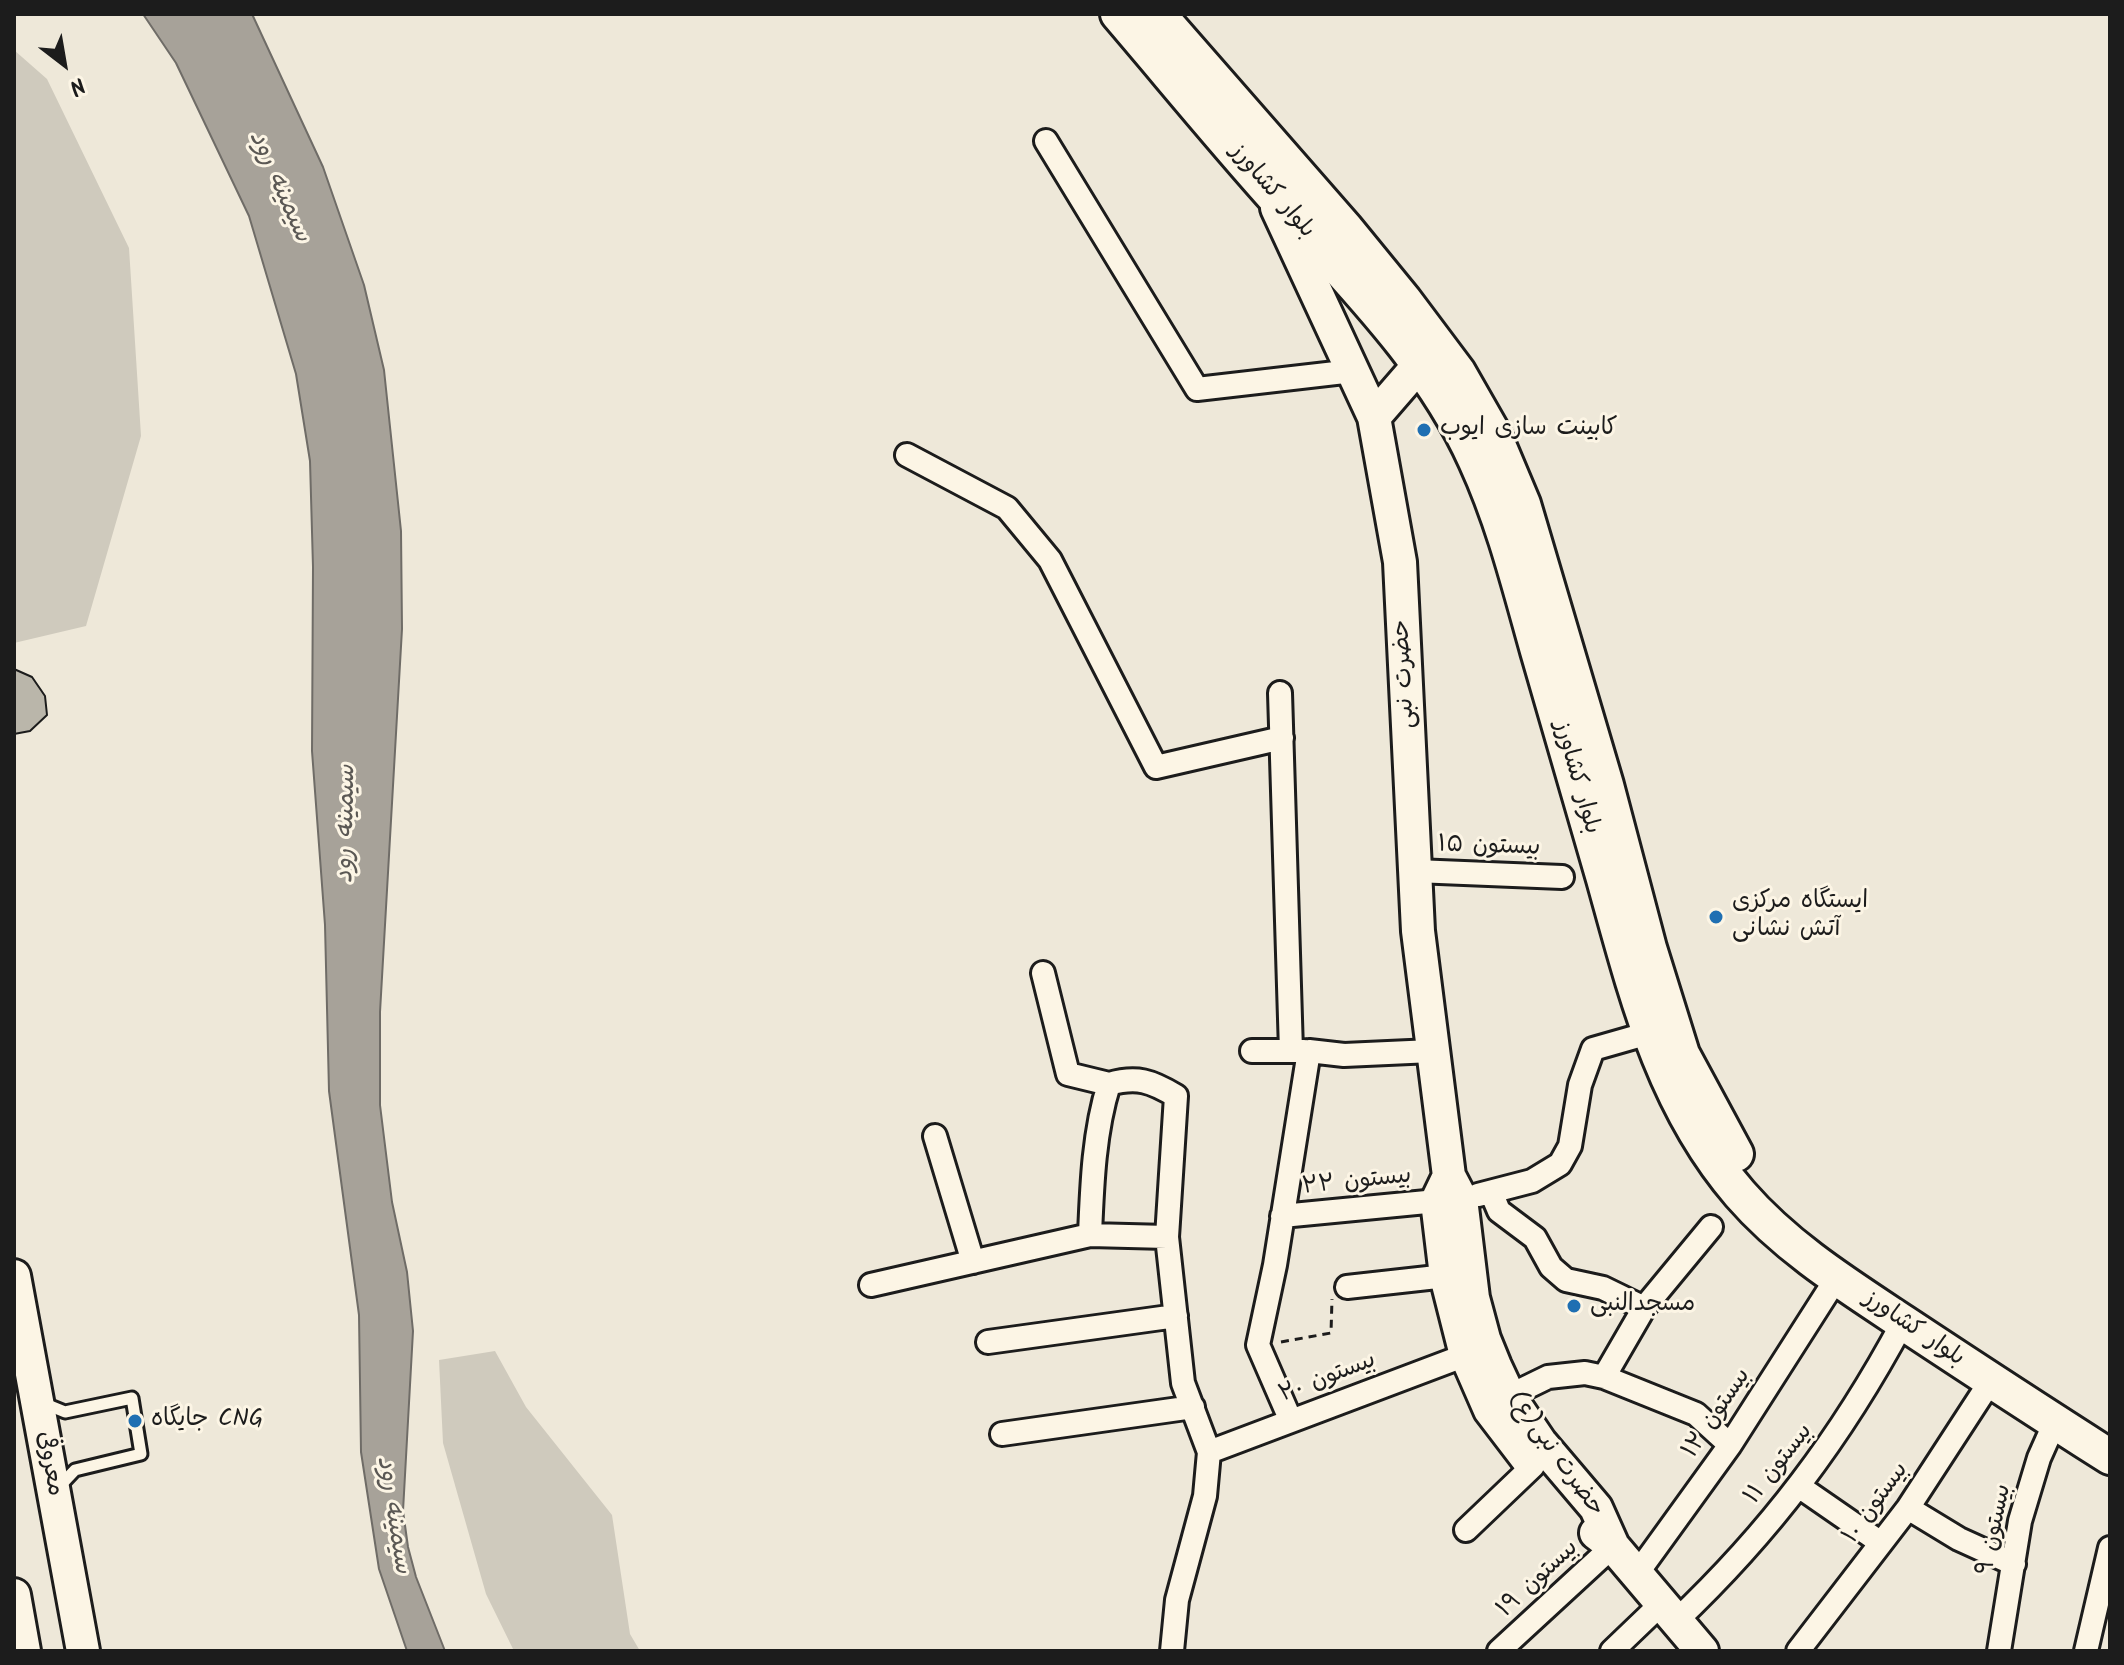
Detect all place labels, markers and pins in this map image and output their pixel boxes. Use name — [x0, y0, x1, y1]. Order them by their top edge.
place label: کابینت سازی ایوب — [1440, 416, 1617, 444]
marker: کابینت سازی ایوب — [1415, 421, 1433, 439]
place label: ایستگاه مرکزی آتش نشانی — [1732, 889, 1868, 945]
marker: ایستگاه مرکزی آتش نشانی — [1707, 908, 1725, 926]
place label: مسجدالنبی — [1590, 1292, 1695, 1320]
marker: مسجدالنبی — [1565, 1297, 1583, 1315]
place label: جایگاه CNG — [151, 1407, 263, 1435]
marker: جایگاه CNG — [126, 1412, 144, 1430]

